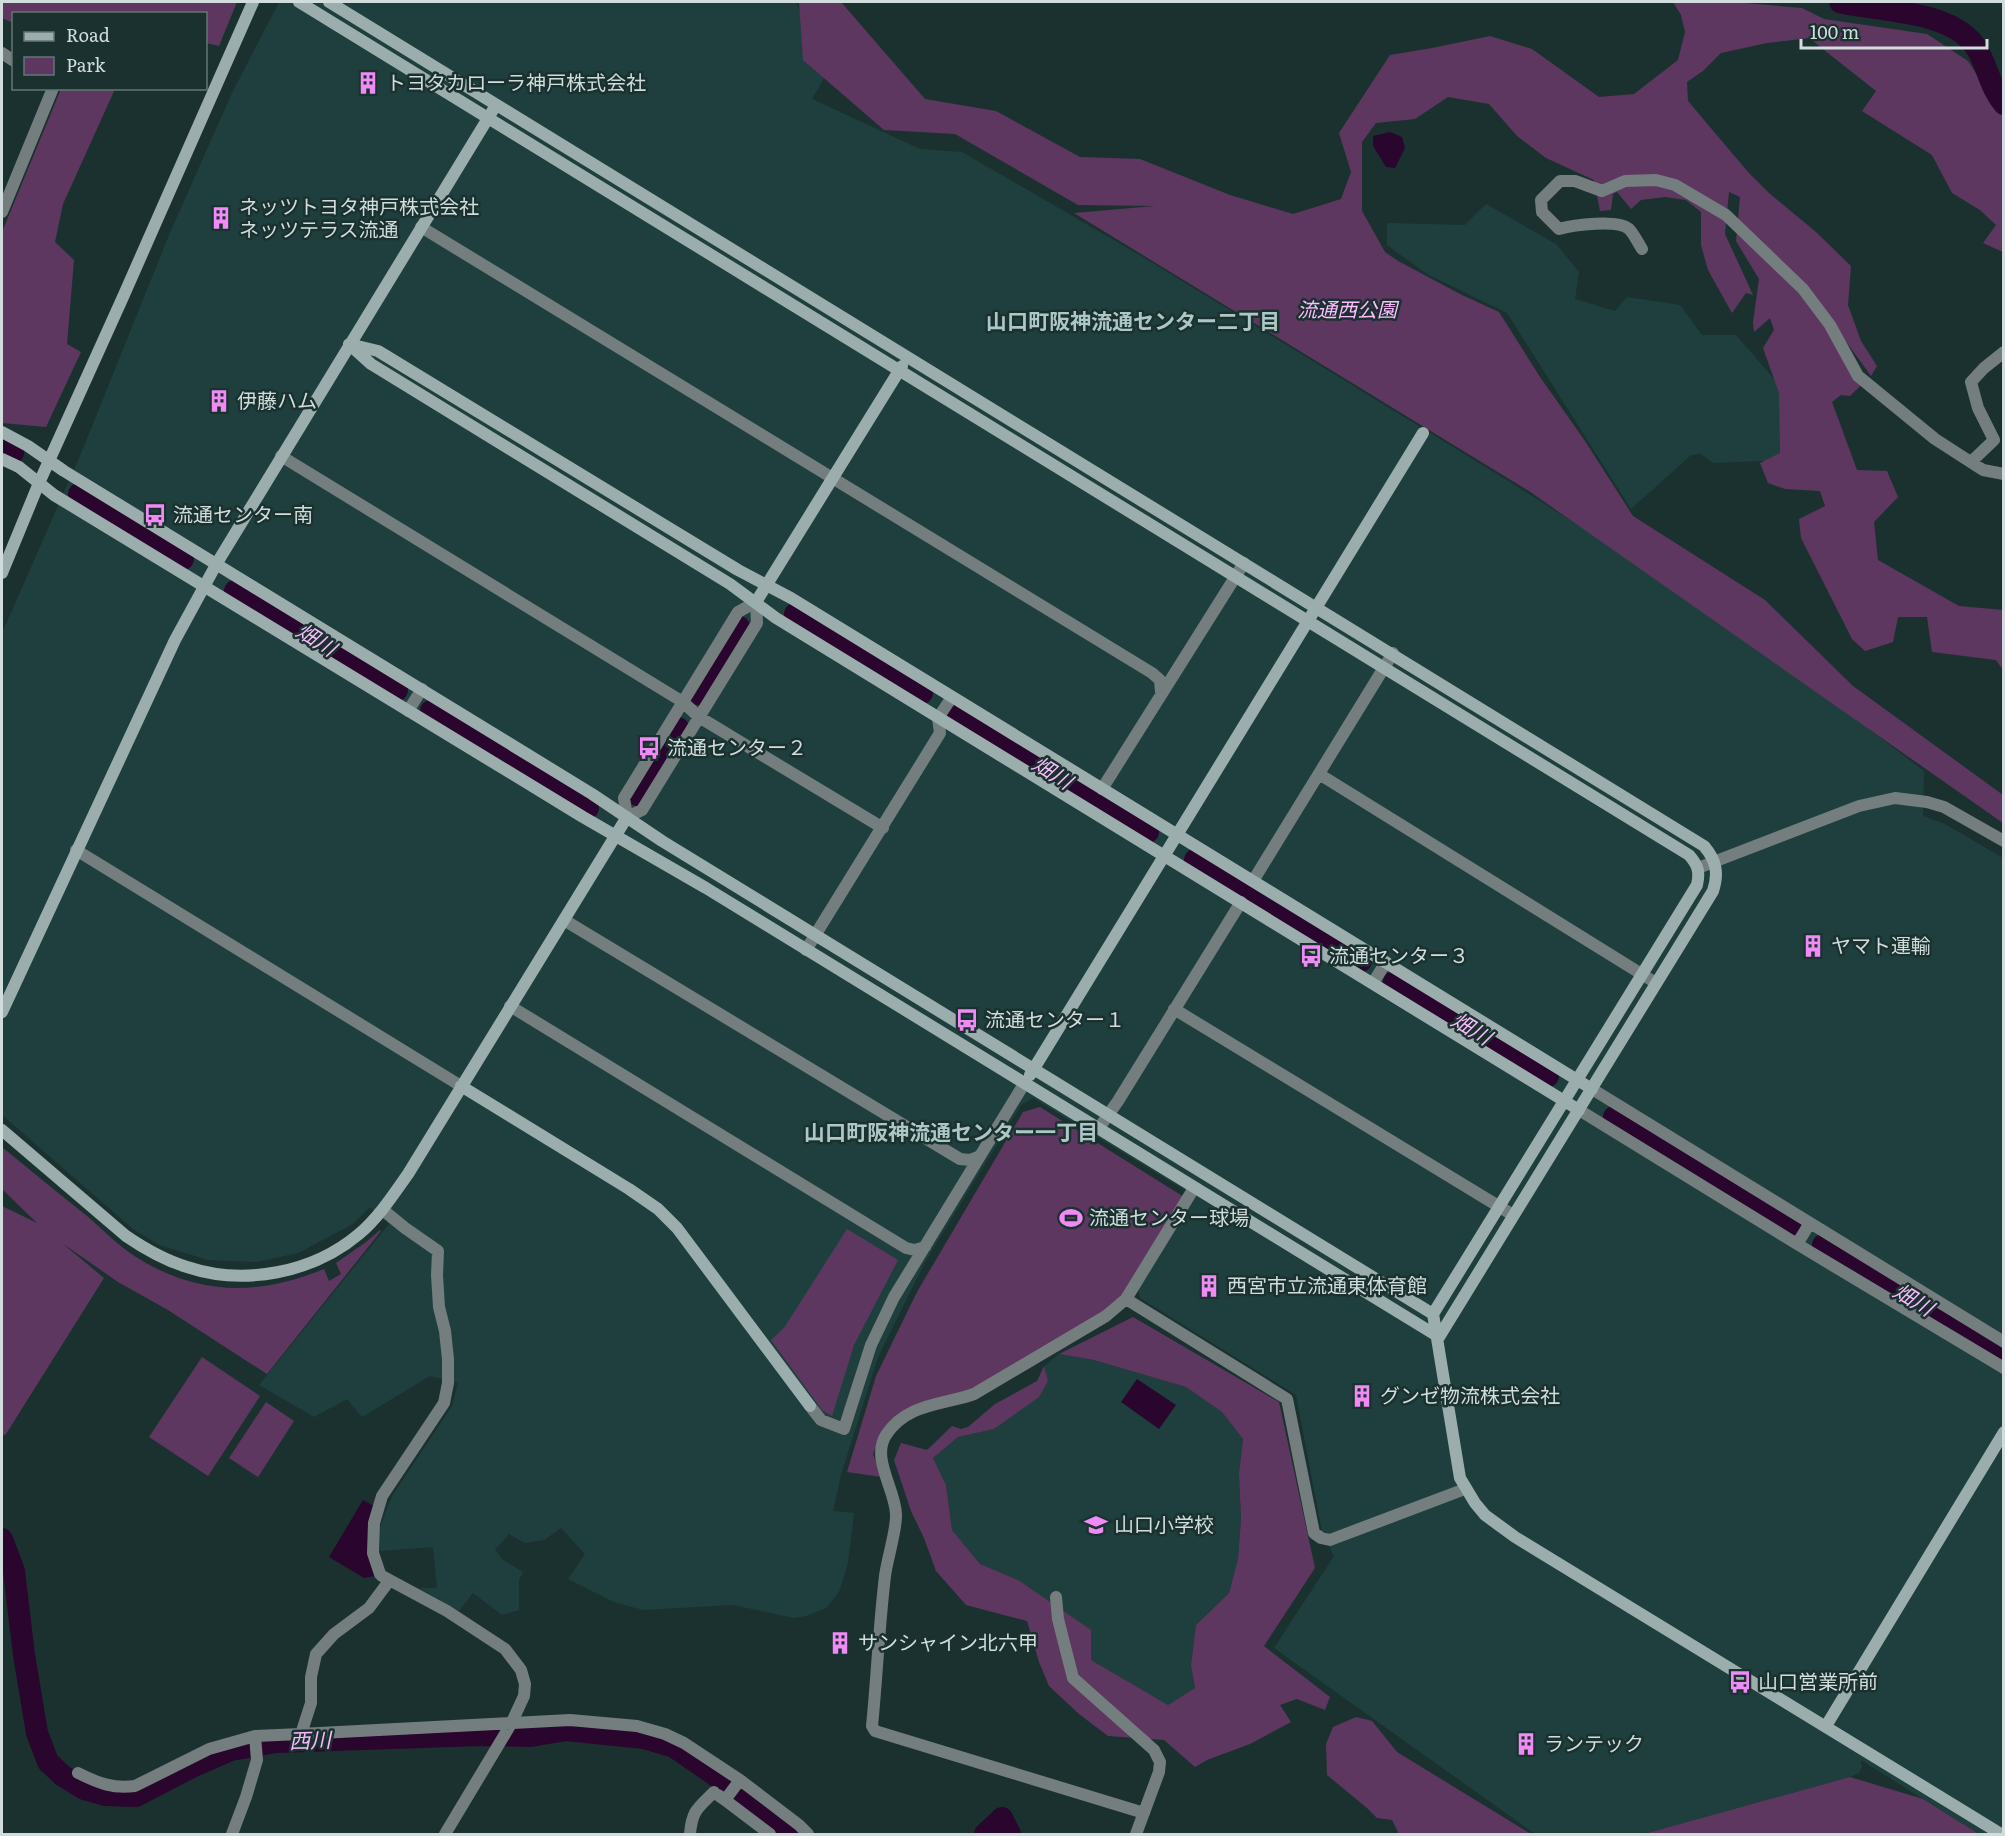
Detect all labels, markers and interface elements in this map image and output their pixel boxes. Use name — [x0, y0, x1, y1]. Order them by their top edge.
legend — [12, 12, 207, 90]
scale bar — [1801, 12, 1987, 50]
text: 100 m — [1810, 18, 1859, 45]
text: Road — [66, 21, 110, 48]
text: Park — [66, 51, 107, 78]
place label: トヨタカローラ神戸株式会社 — [386, 66, 646, 96]
building icon: トヨタカローラ神戸株式会社 — [355, 70, 381, 96]
place label: ネッツトヨタ神戸株式会社 ネッツテラス流通 — [239, 190, 479, 243]
building icon: ネッツトヨタ神戸株式会社 ネッツテラス流通 — [208, 205, 234, 231]
park label: 流通西公園 — [1297, 293, 1400, 323]
district label: 山口町阪神流通センター二丁目 — [986, 304, 1280, 335]
place label: 伊藤ハム — [237, 384, 317, 414]
building icon: 伊藤ハム — [206, 388, 232, 414]
place label: 流通センター南 — [173, 498, 313, 528]
bus stop icon: 流通センター南 — [142, 502, 168, 528]
water label: 畑川 — [291, 614, 345, 663]
place label: 流通センター２ — [667, 731, 807, 761]
bus stop icon: 流通センター２ — [636, 735, 662, 761]
water label: 畑川 — [1027, 747, 1081, 796]
place label: ヤマト運輸 — [1831, 929, 1931, 959]
building icon: ヤマト運輸 — [1800, 933, 1826, 959]
place label: 流通センター３ — [1329, 939, 1469, 969]
bus stop icon: 流通センター３ — [1298, 943, 1324, 969]
place label: 流通センター１ — [985, 1003, 1125, 1033]
water label: 畑川 — [1446, 1003, 1500, 1052]
bus stop icon: 流通センター１ — [954, 1007, 980, 1033]
district label: 山口町阪神流通センター一丁目 — [804, 1115, 1098, 1146]
place label: 流通センター球場 — [1089, 1201, 1249, 1231]
sports icon: 流通センター球場 — [1058, 1205, 1084, 1231]
place label: 西宮市立流通東体育館 — [1227, 1269, 1427, 1299]
building icon: 西宮市立流通東体育館 — [1196, 1273, 1222, 1299]
water label: 畑川 — [1888, 1274, 1942, 1323]
place label: グンゼ物流株式会社 — [1380, 1379, 1560, 1409]
building icon: グンゼ物流株式会社 — [1349, 1383, 1375, 1409]
place label: 山口小学校 — [1114, 1508, 1214, 1538]
school or university icon: 山口小学校 — [1083, 1512, 1109, 1538]
place label: サンシャイン北六甲 — [858, 1626, 1038, 1656]
building icon: サンシャイン北六甲 — [827, 1630, 853, 1656]
place label: 山口営業所前 — [1758, 1665, 1878, 1695]
bus stop icon: 山口営業所前 — [1727, 1669, 1753, 1695]
water label: 西川 — [288, 1722, 333, 1755]
place label: ランテック — [1544, 1727, 1644, 1757]
building icon: ランテック — [1513, 1731, 1539, 1757]

